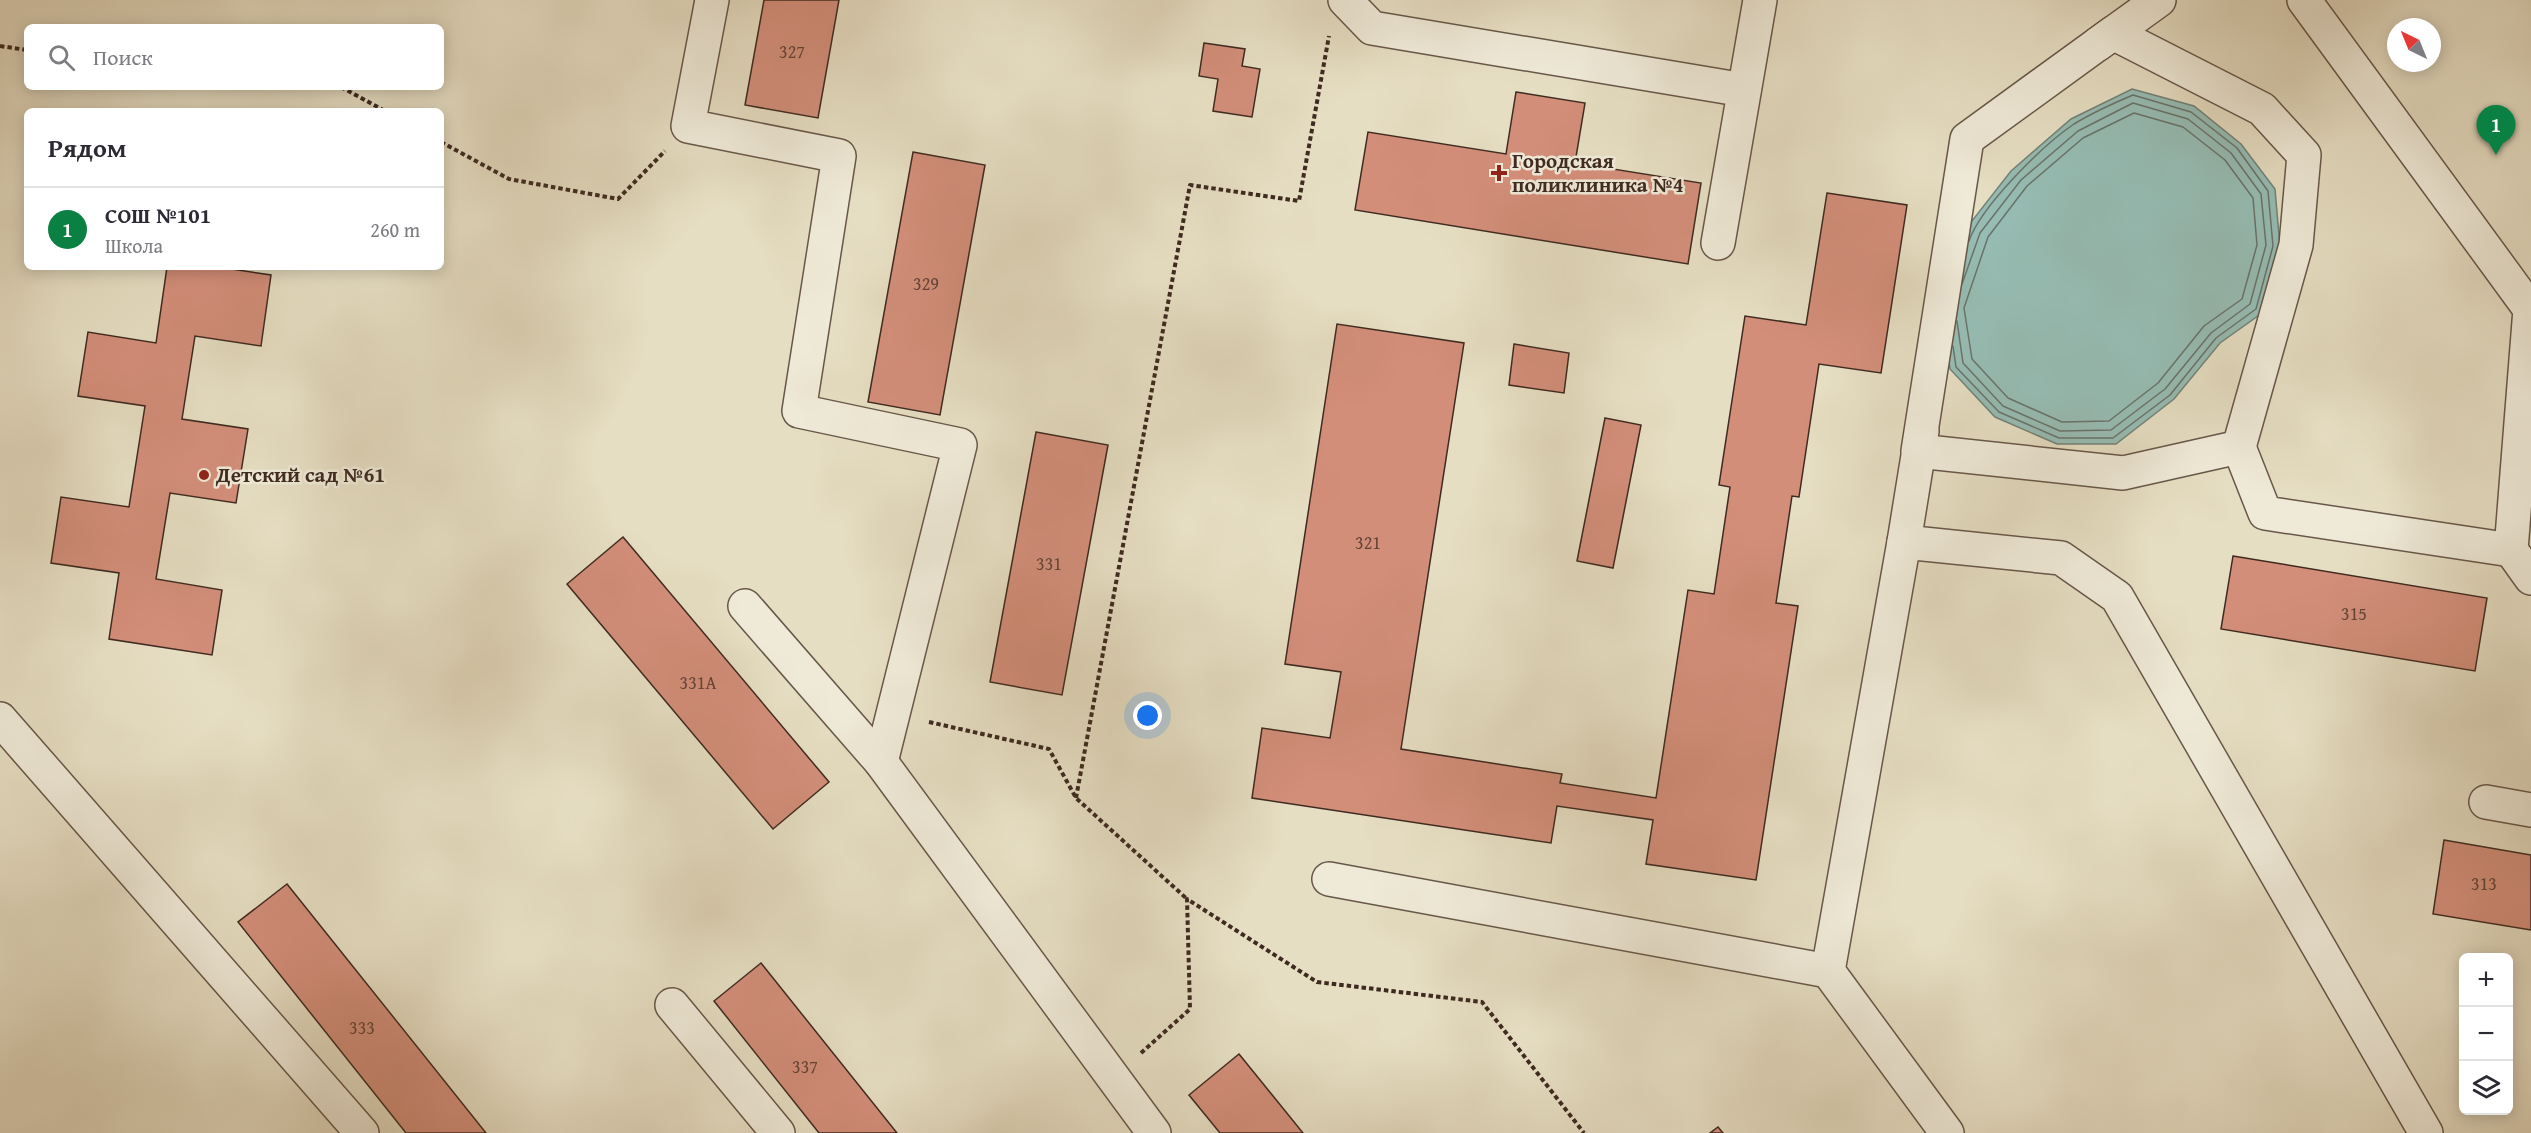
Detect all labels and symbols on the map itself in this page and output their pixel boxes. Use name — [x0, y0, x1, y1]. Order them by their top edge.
north arrow — [2387, 18, 2441, 72]
house number: 327 — [779, 38, 805, 65]
pin: 1 — [2476, 106, 2516, 155]
place label: Городская поликлиника №4 — [1512, 145, 1684, 200]
marker: Городская поликлиника №4 — [1490, 164, 1508, 182]
house number: 329 — [913, 270, 939, 297]
place label: Детский сад №61 — [215, 459, 385, 490]
marker: Детский сад №61 — [197, 468, 211, 482]
house number: 321 — [1355, 529, 1381, 556]
house number: 331 — [1036, 550, 1062, 577]
house number: 315 — [2341, 600, 2367, 627]
house number: 331А — [680, 669, 717, 696]
your location — [1133, 701, 1162, 730]
house number: 313 — [2471, 870, 2497, 897]
house number: 333 — [349, 1014, 375, 1041]
house number: 337 — [792, 1053, 818, 1080]

